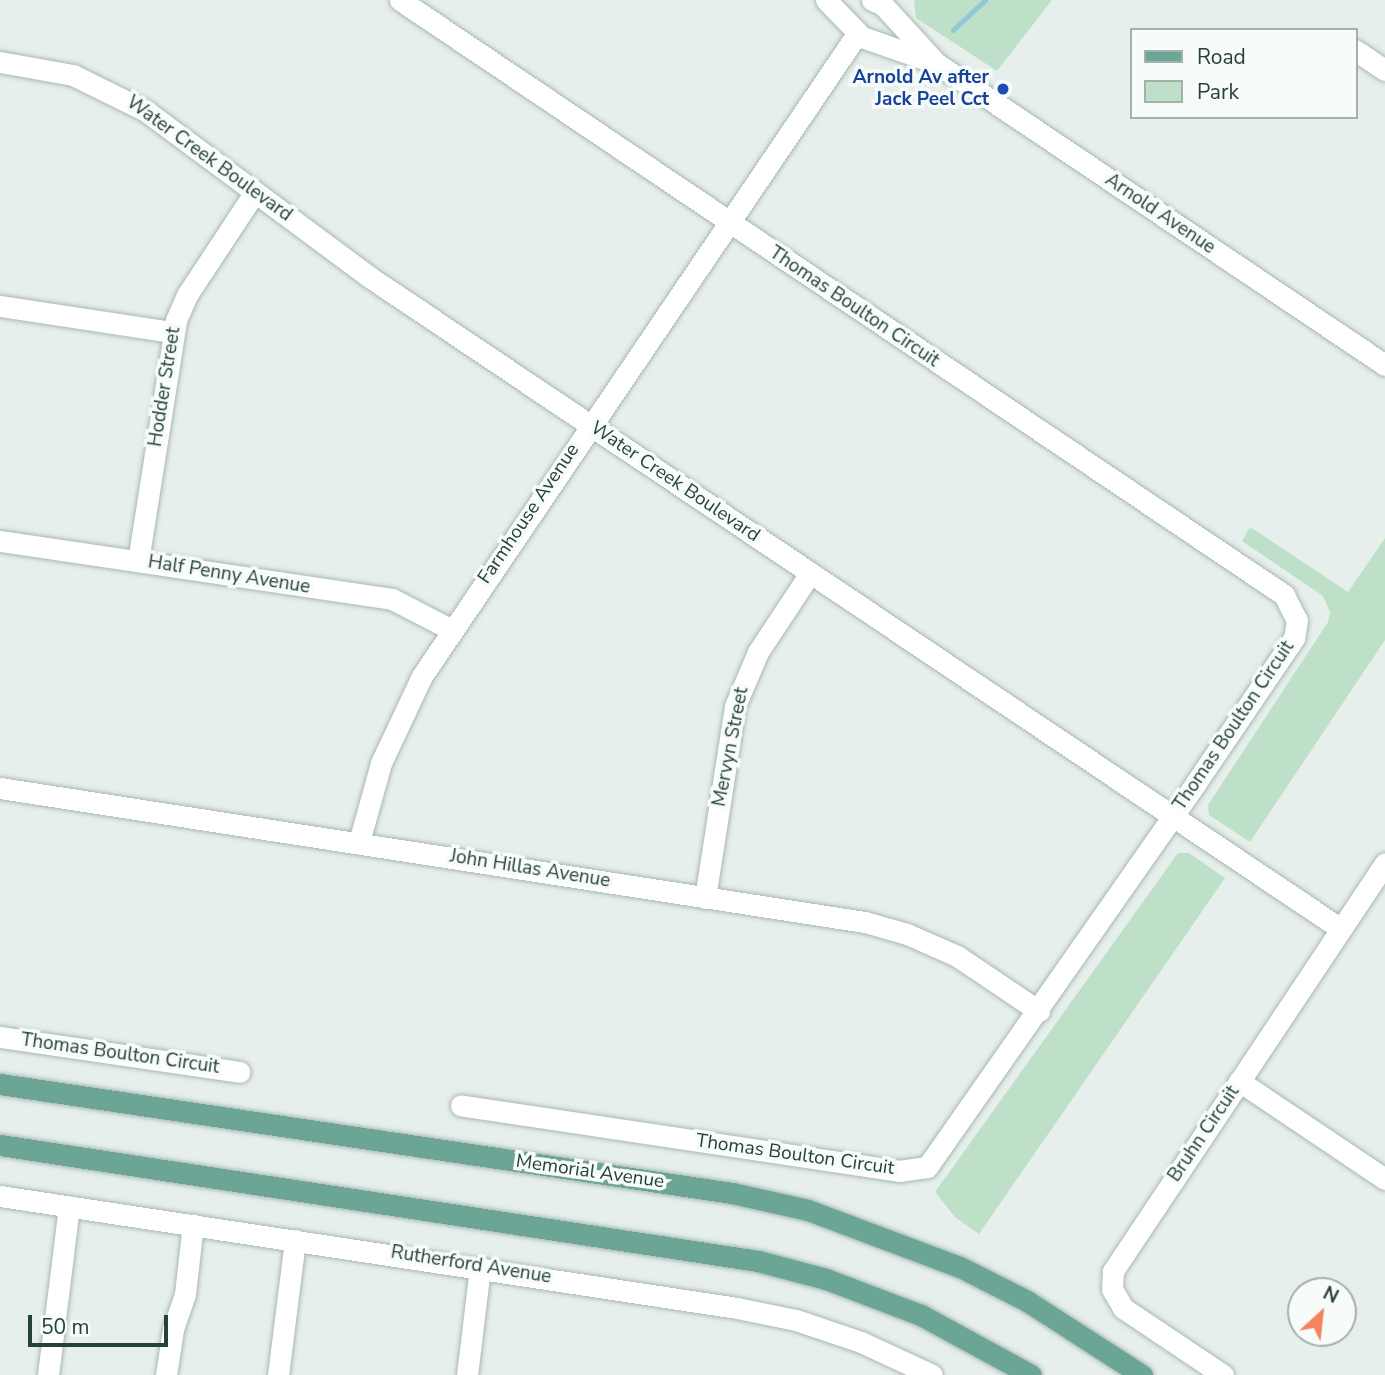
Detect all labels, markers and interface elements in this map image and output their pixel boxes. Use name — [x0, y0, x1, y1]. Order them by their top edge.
legend — [1130, 28, 1357, 119]
text: Road — [1197, 43, 1246, 71]
place label: Arnold Av after Jack Peel Cct — [852, 67, 989, 111]
text: Park — [1197, 78, 1239, 106]
marker: Arnold Av after Jack Peel Cct — [995, 81, 1011, 97]
street label: Water Creek Boulevard — [122, 91, 296, 227]
street label: Arnold Avenue — [1101, 169, 1219, 259]
street label: Thomas Boulton Circuit — [765, 242, 943, 372]
street label: Hodder Street — [144, 326, 186, 448]
street label: Water Creek Boulevard — [586, 417, 764, 547]
street label: Farmhouse Avenue — [474, 440, 584, 588]
street label: Half Penny Avenue — [146, 551, 312, 599]
street label: Thomas Boulton Circuit — [1169, 637, 1299, 815]
street label: Mervyn Street — [708, 685, 754, 809]
street label: John Hillas Avenue — [448, 845, 612, 893]
street label: Thomas Boulton Circuit — [19, 1029, 221, 1079]
street label: Bruhn Circuit — [1163, 1082, 1245, 1186]
street label: Thomas Boulton Circuit — [694, 1130, 896, 1180]
street label: Memorial Avenue — [514, 1150, 666, 1194]
street label: Rutherford Avenue — [389, 1241, 553, 1289]
north arrow — [1287, 1277, 1357, 1347]
text: N — [1318, 1280, 1343, 1310]
scale bar — [32, 1302, 172, 1346]
text: 50 m — [41, 1313, 90, 1341]

